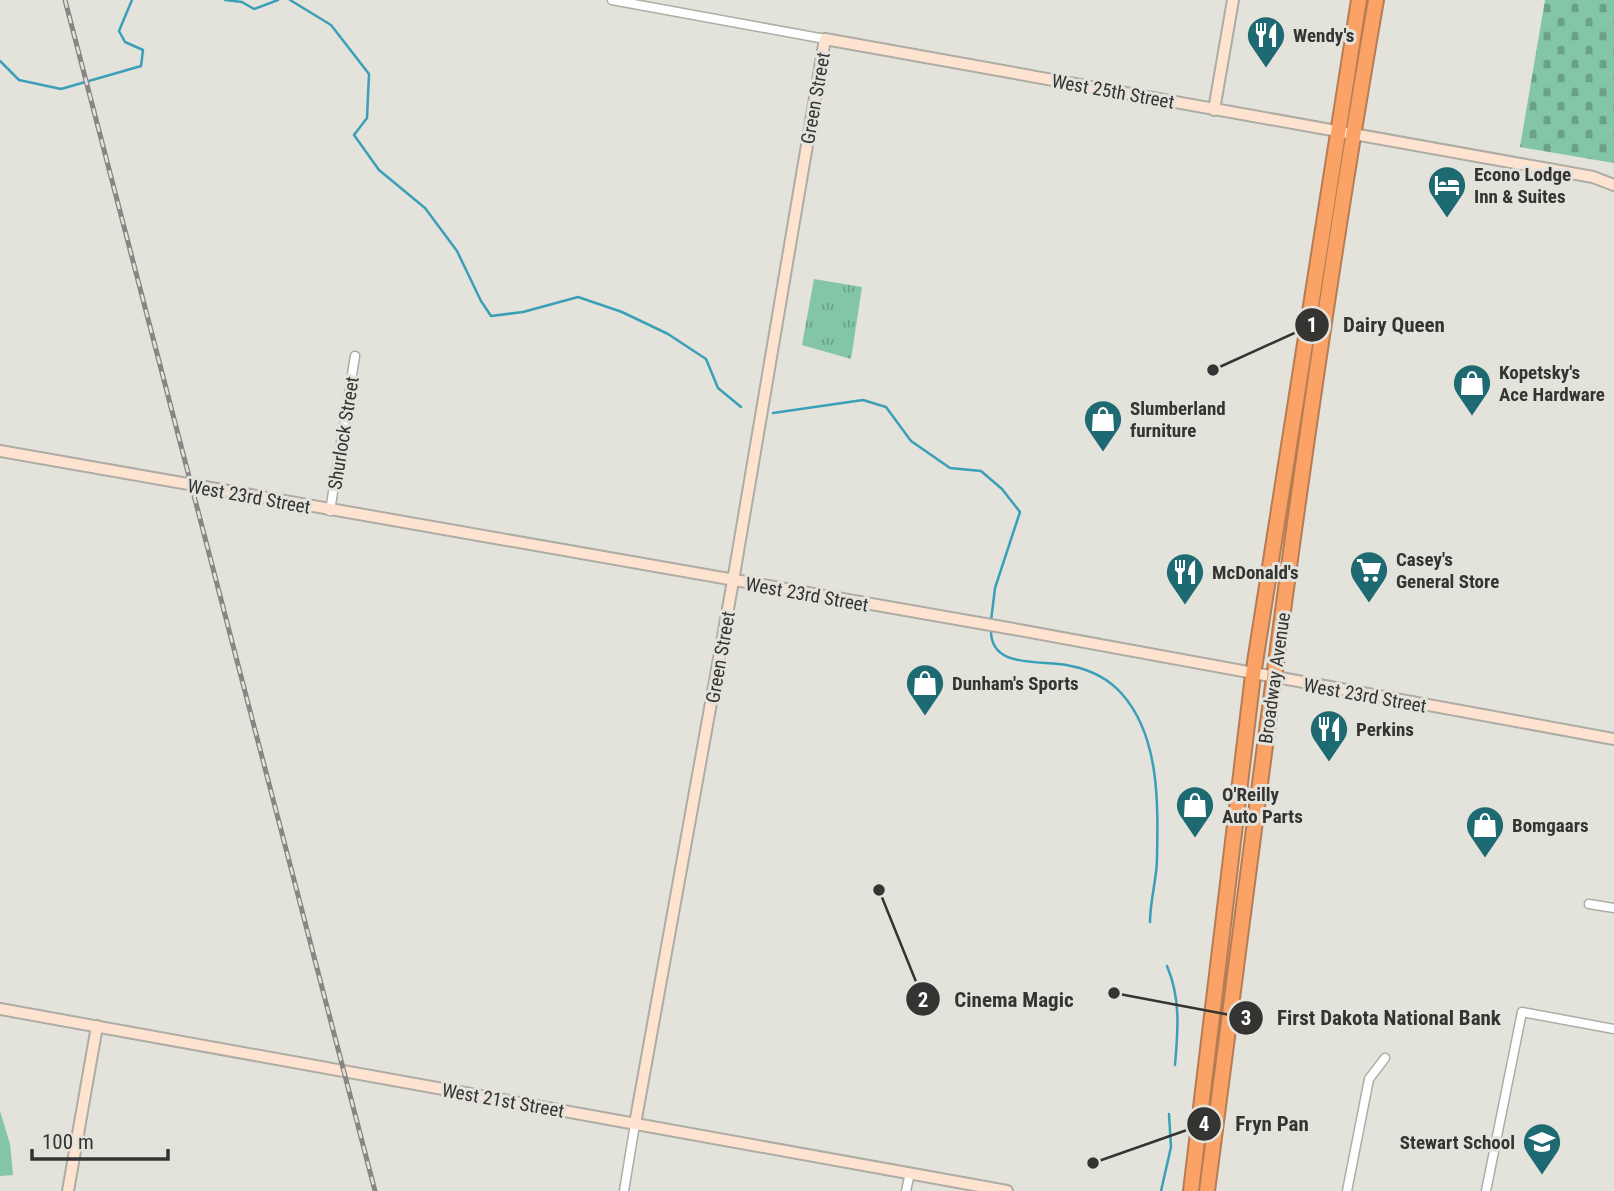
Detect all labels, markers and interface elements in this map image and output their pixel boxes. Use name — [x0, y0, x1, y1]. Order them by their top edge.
restaurant icon: Wendy's — [1245, 14, 1287, 69]
place label: Wendy's — [1293, 24, 1354, 47]
street label: Green Street — [796, 50, 835, 146]
street label: West 25th Street — [1050, 69, 1176, 114]
place label: Econo Lodge Inn & Suites — [1474, 163, 1571, 208]
hotel icon: Econo Lodge Inn & Suites — [1426, 164, 1468, 219]
callout: Dairy Queen — [1294, 304, 1459, 346]
text: 1 — [1307, 313, 1317, 337]
text: Dairy Queen — [1343, 313, 1445, 337]
place label: Kopetsky's Ace Hardware — [1499, 361, 1605, 406]
shop icon: Kopetsky's Ace Hardware — [1451, 362, 1493, 417]
street label: Shurlock Street — [323, 375, 364, 491]
place label: Slumberland furniture — [1130, 397, 1226, 442]
shop icon: Slumberland furniture — [1082, 398, 1124, 453]
street label: West 23rd Street — [186, 474, 312, 519]
place label: Casey's General Store — [1396, 548, 1499, 593]
supermarket icon: Casey's General Store — [1348, 549, 1390, 604]
restaurant icon: McDonald's — [1164, 551, 1206, 606]
place label: McDonald's — [1212, 561, 1299, 584]
street label: West 23rd Street — [744, 572, 870, 617]
street label: Green Street — [701, 609, 740, 705]
street label: Broadway Avenue — [1254, 611, 1295, 745]
shop icon: Dunham's Sports — [904, 662, 946, 717]
place label: Dunham's Sports — [952, 672, 1079, 695]
street label: West 23rd Street — [1302, 673, 1428, 718]
restaurant icon: Perkins — [1308, 708, 1350, 763]
place label: Perkins — [1356, 718, 1414, 741]
place label: O'Reilly Auto Parts — [1222, 783, 1303, 828]
shop icon: O'Reilly Auto Parts — [1174, 784, 1216, 839]
shop icon: Bomgaars — [1464, 804, 1506, 859]
place label: Bomgaars — [1512, 814, 1589, 837]
callout: Cinema Magic — [906, 978, 1088, 1020]
text: 2 — [918, 988, 928, 1012]
text: Cinema Magic — [954, 988, 1074, 1012]
callout: First Dakota National Bank — [1228, 997, 1515, 1039]
text: 3 — [1241, 1006, 1251, 1030]
text: First Dakota National Bank — [1277, 1006, 1502, 1030]
street label: West 21st Street — [440, 1078, 566, 1123]
callout: Fryn Pan — [1186, 1103, 1323, 1145]
text: 4 — [1199, 1112, 1209, 1136]
text: Fryn Pan — [1235, 1112, 1309, 1136]
scale bar — [32, 1118, 168, 1162]
school or university icon: Stewart School — [1521, 1121, 1563, 1176]
text: 100 m — [42, 1130, 94, 1154]
place label: Stewart School — [1400, 1131, 1515, 1154]

